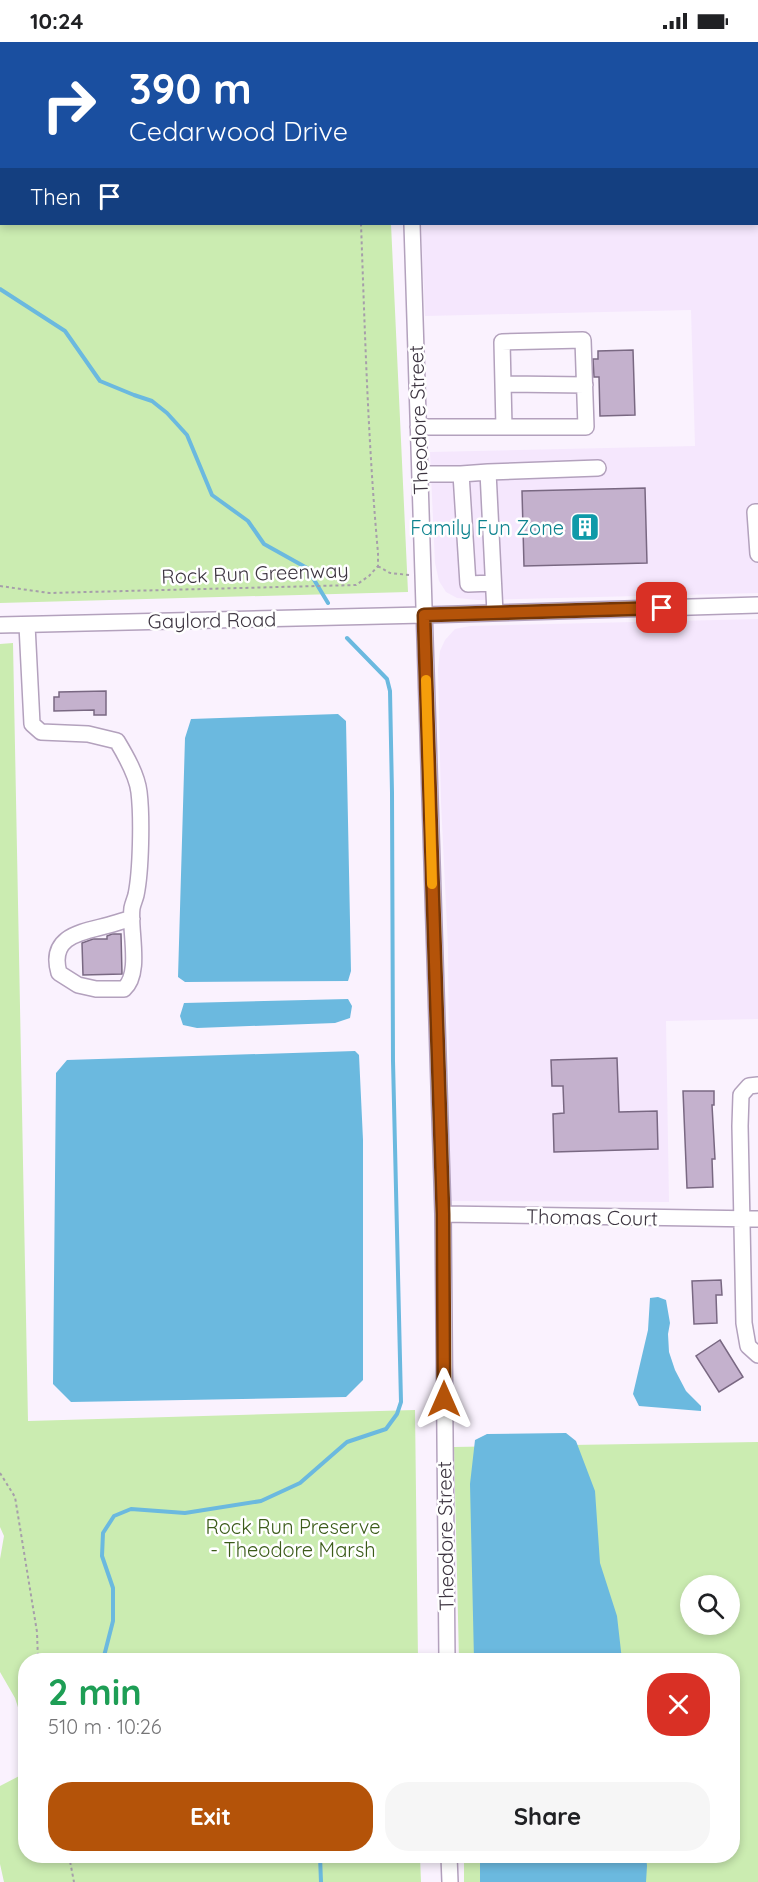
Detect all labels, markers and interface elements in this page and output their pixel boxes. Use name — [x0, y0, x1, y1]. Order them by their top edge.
text: 10:24 — [30, 7, 84, 35]
text: 390 m — [129, 62, 252, 115]
icon: right — [30, 66, 108, 144]
text: Cedarwood Drive — [129, 114, 348, 148]
icon: arrive — [93, 180, 126, 213]
text: Then — [30, 183, 81, 211]
street label: Theodore Street — [403, 345, 433, 495]
building icon: Family Fun Zone — [569, 511, 601, 543]
place label: Family Fun Zone — [410, 515, 564, 540]
street label: Rock Run Greenway — [161, 557, 349, 589]
pin — [636, 582, 687, 633]
icon: arrive — [645, 591, 678, 624]
street label: Gaylord Road — [147, 606, 277, 634]
street label: Thomas Court — [526, 1203, 658, 1231]
position arrow — [412, 1367, 476, 1431]
street label: Theodore Street — [431, 1461, 459, 1611]
park label: Rock Run Preserve - Theodore Marsh — [205, 1514, 381, 1562]
map controls — [680, 1575, 740, 1635]
button: search — [680, 1575, 740, 1635]
text: 2 min — [48, 1669, 142, 1714]
button: close — [647, 1673, 710, 1736]
text: 510 m · 10:26 — [48, 1714, 162, 1739]
button: Exit — [48, 1782, 373, 1851]
button: Share — [385, 1782, 710, 1851]

